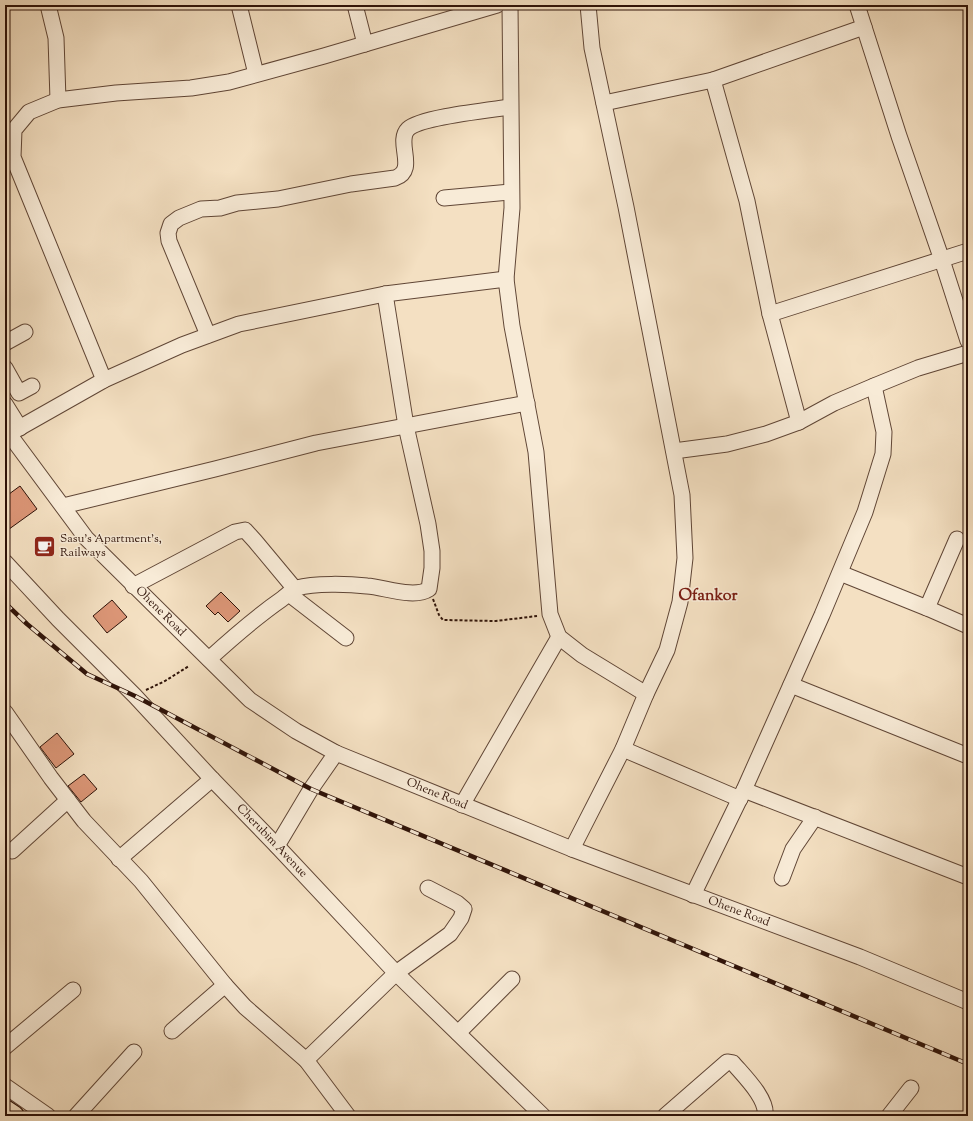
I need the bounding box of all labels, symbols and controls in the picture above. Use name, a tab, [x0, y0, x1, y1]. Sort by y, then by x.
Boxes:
place label: Sasu's Apartment's, Railways	[60, 530, 162, 562]
cafe icon: Sasu's Apartment's, Railways	[31, 533, 57, 559]
street label: Ohene Road	[131, 582, 190, 641]
district label: Ofankor	[678, 585, 739, 608]
street label: Ohene Road	[403, 773, 471, 815]
street label: Cherubim Avenue	[232, 800, 312, 882]
street label: Ohene Road	[705, 892, 773, 931]

